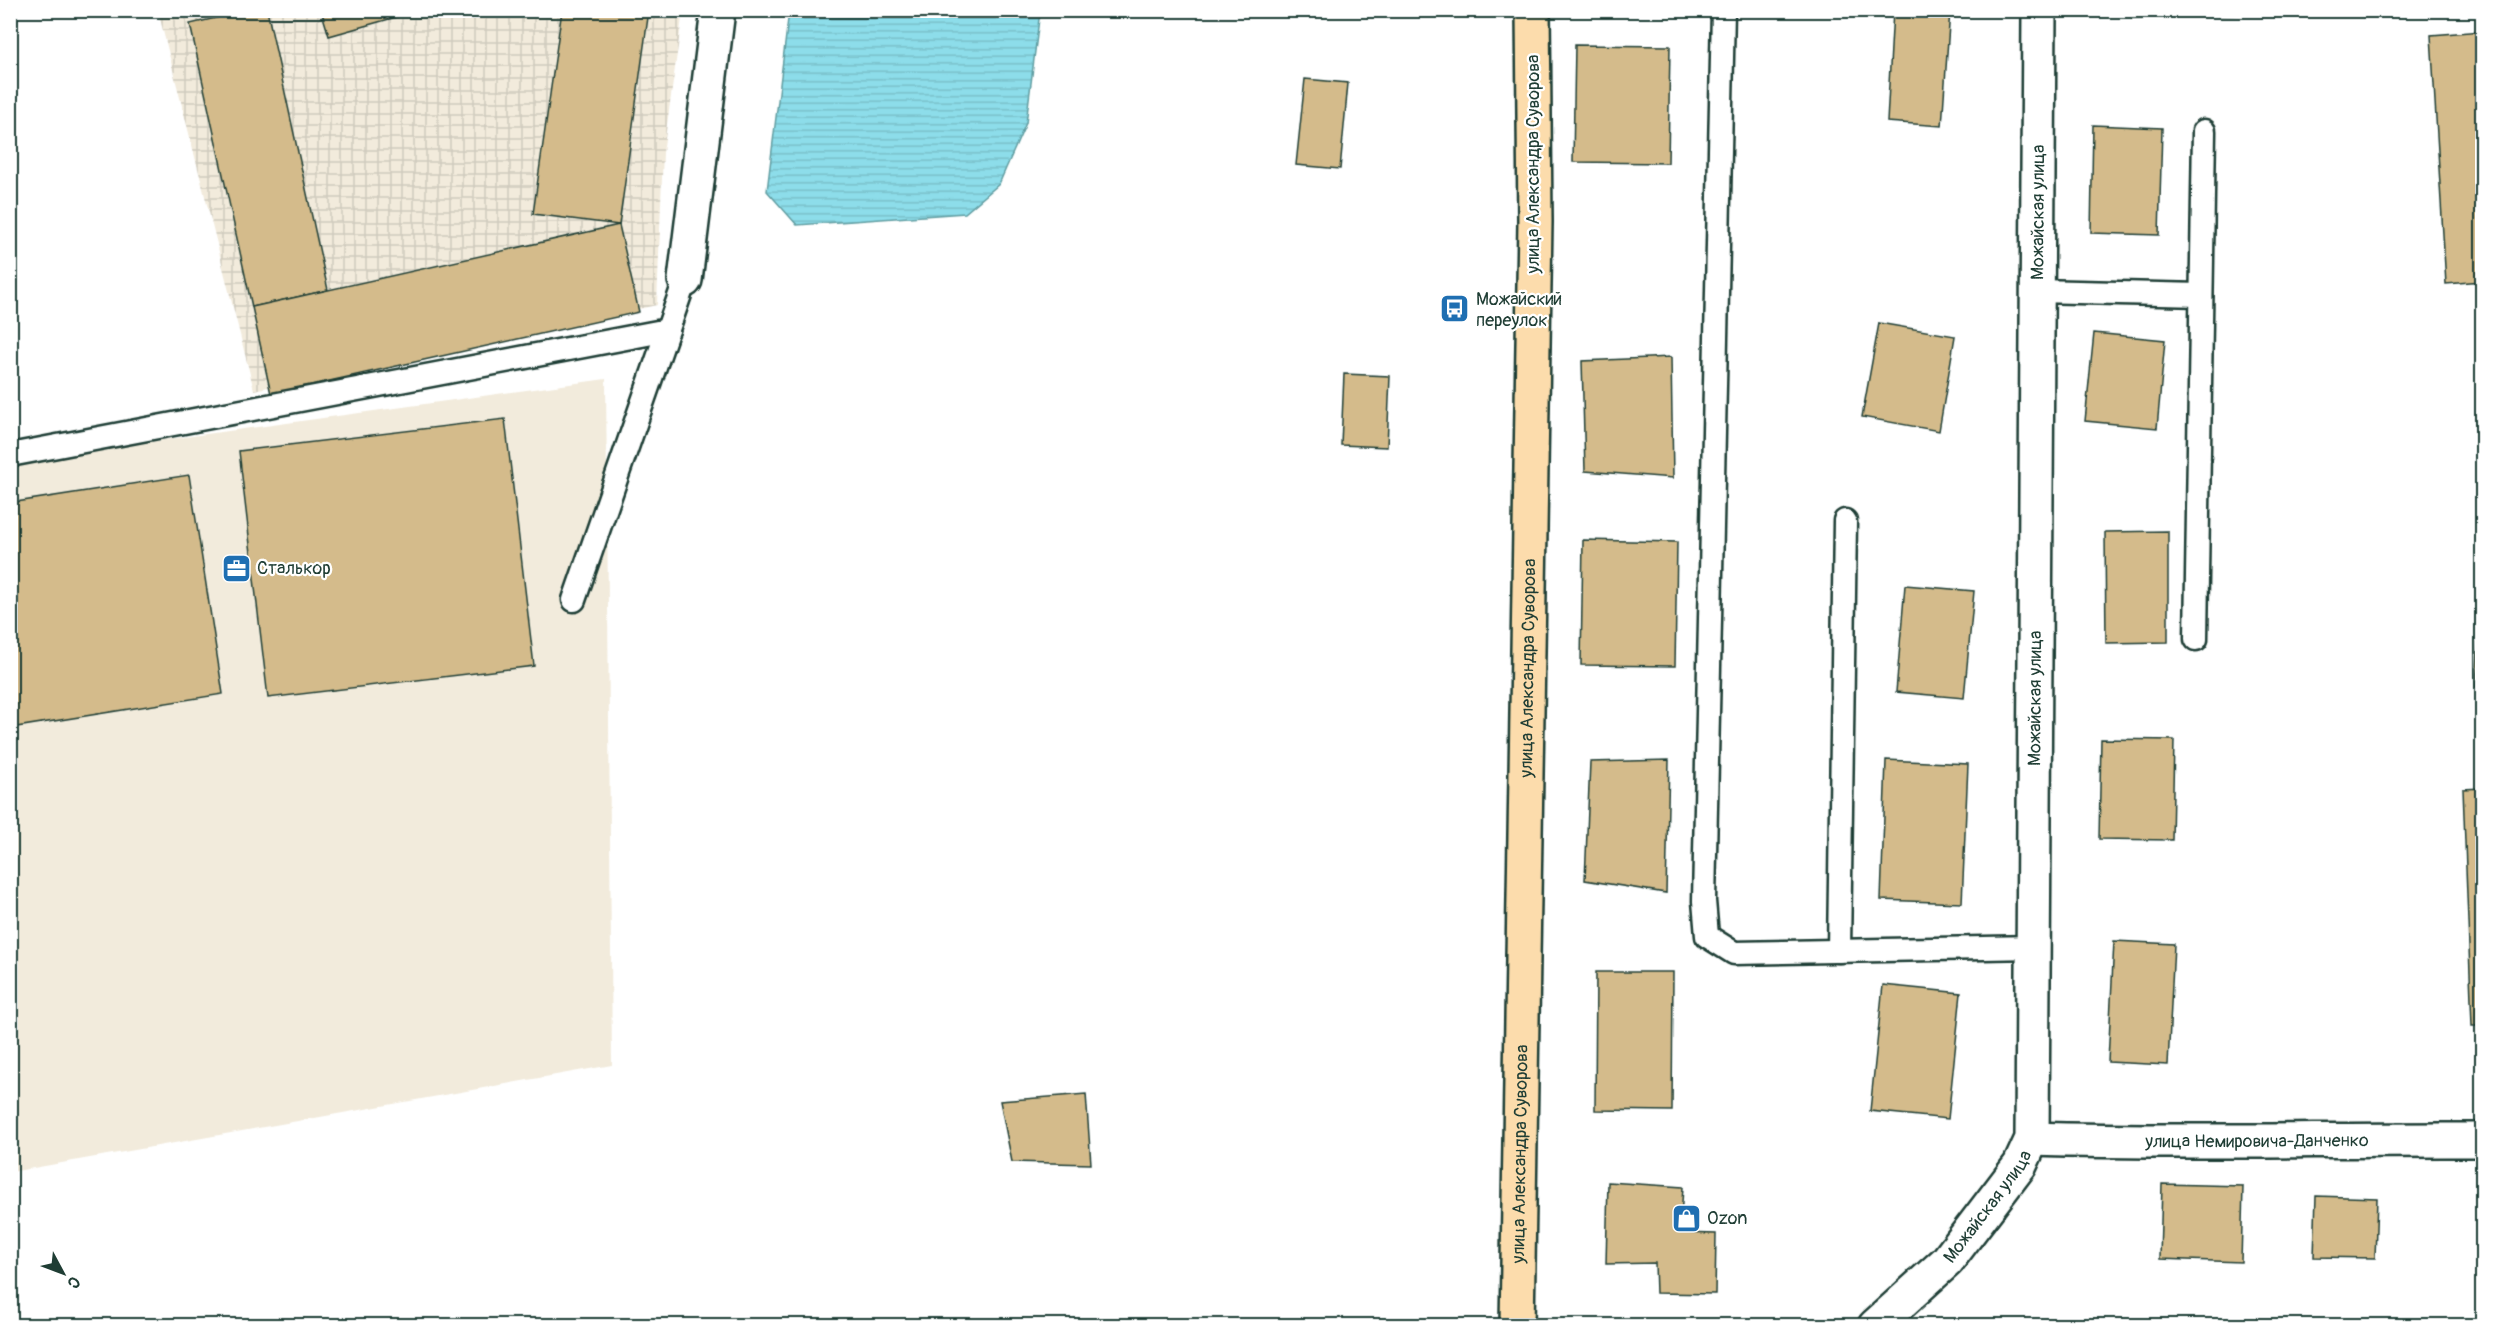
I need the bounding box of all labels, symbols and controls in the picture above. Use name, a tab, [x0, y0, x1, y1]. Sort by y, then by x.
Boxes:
street label: улица Александра Суворова	[1522, 55, 1545, 274]
street label: Можайская улица	[2026, 145, 2050, 280]
place label: Можайский переулок	[1476, 288, 1562, 332]
bus stop icon: Можайский переулок	[1439, 293, 1471, 325]
office icon: Сталькор	[220, 552, 252, 584]
place label: Сталькор	[257, 557, 331, 580]
street label: улица Александра Суворова	[1514, 558, 1541, 779]
street label: Можайская улица	[2023, 631, 2047, 766]
street label: улица Александра Суворова	[1507, 1044, 1533, 1265]
street label: улица Немировича-Данченко	[2144, 1129, 2369, 1153]
street label: Можайская улица	[1938, 1147, 2037, 1268]
shop icon: Ozon	[1670, 1202, 1702, 1234]
place label: Ozon	[1707, 1207, 1747, 1230]
north arrow	[33, 1243, 93, 1303]
text: С	[63, 1272, 84, 1293]

